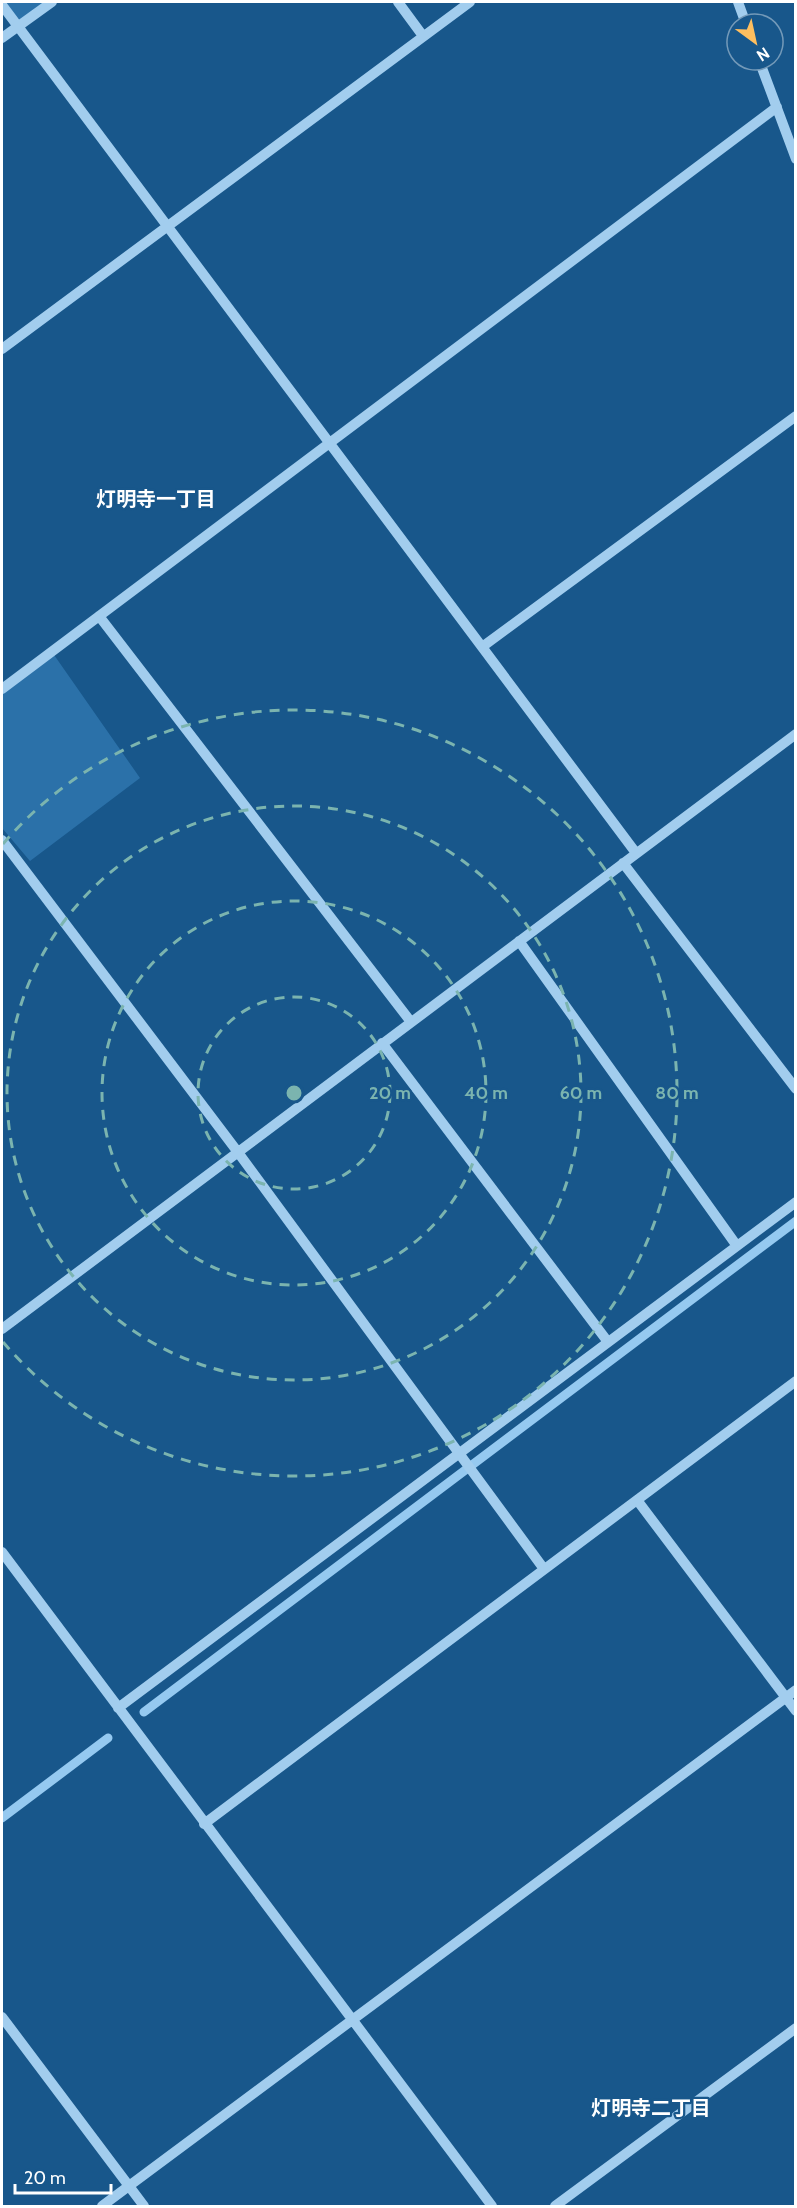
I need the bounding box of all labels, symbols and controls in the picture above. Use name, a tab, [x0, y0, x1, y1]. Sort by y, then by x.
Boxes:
north arrow	[725, 12, 785, 72]
text: N	[753, 43, 773, 65]
district label: 灯明寺一丁目	[96, 487, 216, 511]
text: 20 m	[369, 1082, 411, 1104]
text: 40 m	[464, 1082, 508, 1104]
text: 60 m	[560, 1082, 602, 1104]
text: 80 m	[655, 1082, 699, 1104]
centre of rings	[284, 1083, 304, 1103]
district label: 灯明寺二丁目	[591, 2096, 711, 2120]
scale bar	[15, 2157, 111, 2195]
text: 20 m	[24, 2167, 66, 2189]

